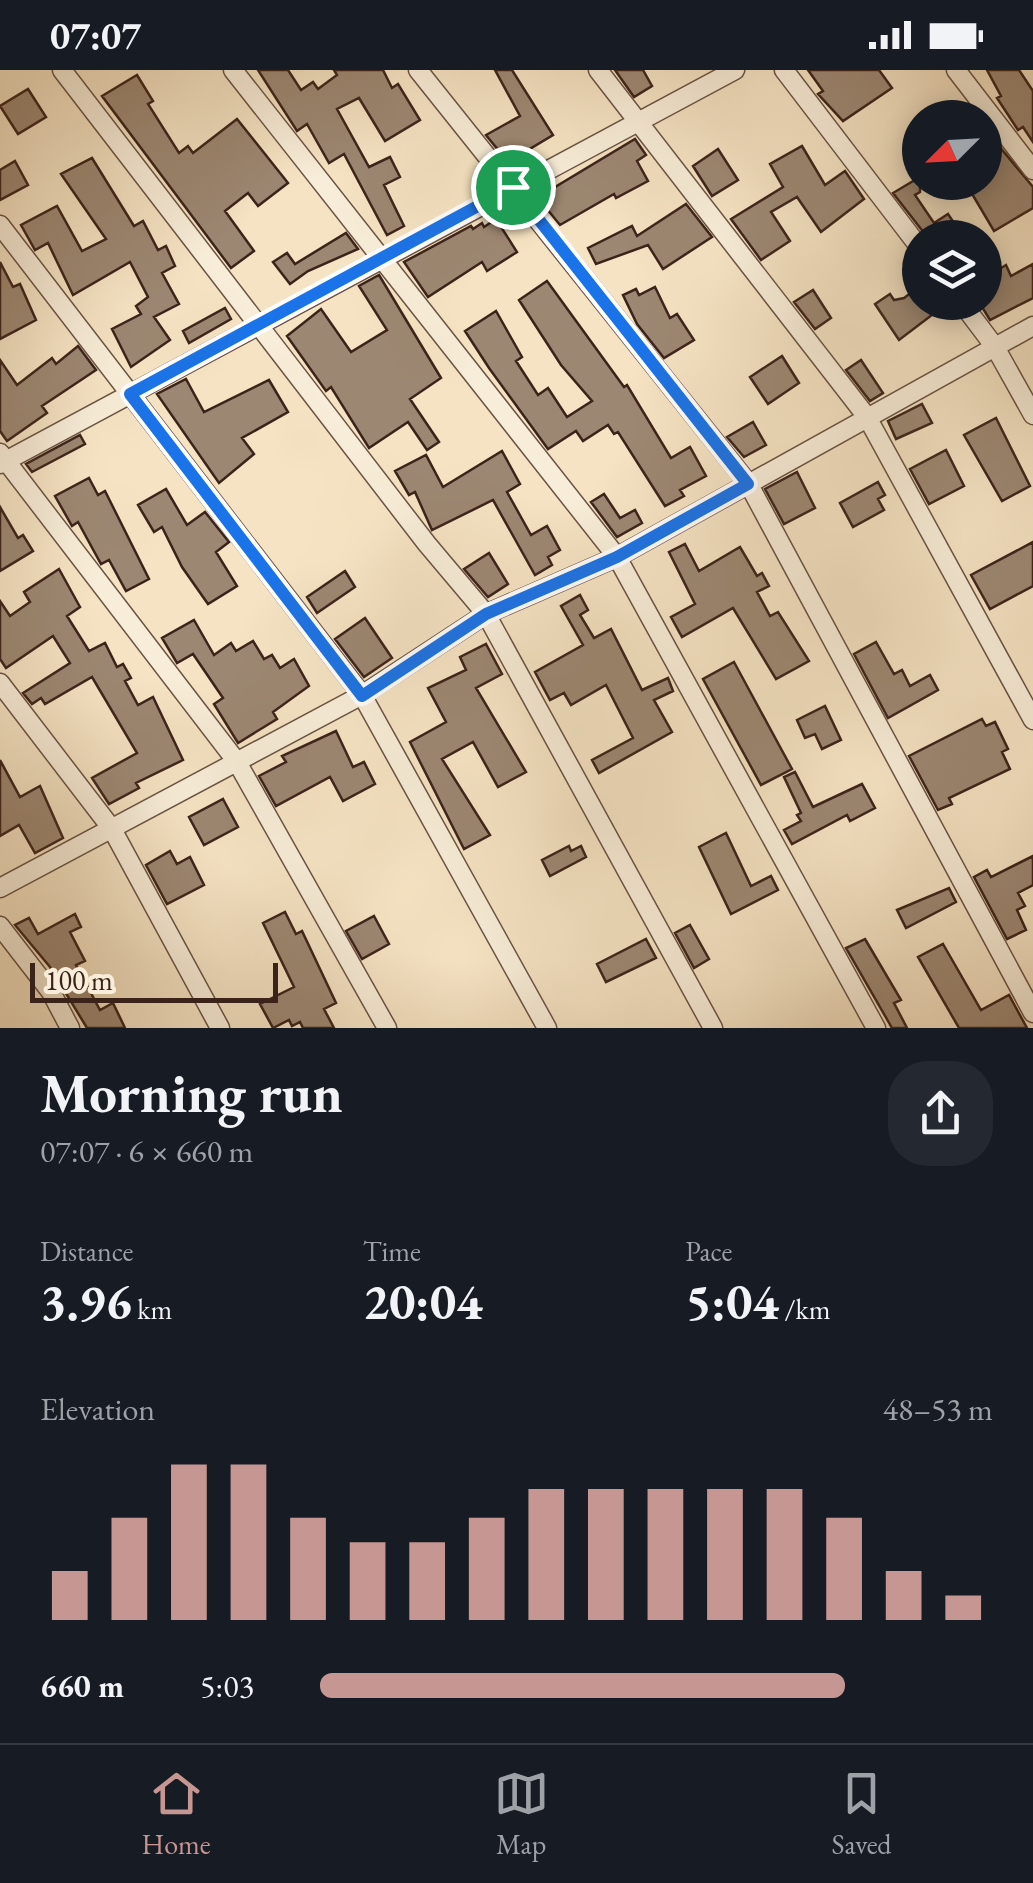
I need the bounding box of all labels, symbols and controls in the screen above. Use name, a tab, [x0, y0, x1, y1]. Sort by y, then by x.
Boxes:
text: 07:07	[50, 11, 141, 60]
north arrow	[902, 100, 1002, 200]
map controls	[902, 100, 1002, 320]
pin	[471, 145, 556, 230]
icon: arrive	[486, 160, 541, 215]
button: layers	[902, 220, 1002, 320]
scale bar	[30, 958, 278, 1003]
text: 100 m	[45, 962, 113, 998]
text: Morning run	[40, 1057, 343, 1128]
button: share	[888, 1061, 993, 1166]
text: 07:07 · 6 × 660 m	[40, 1130, 253, 1172]
text: Distance	[40, 1233, 134, 1269]
text: Time	[363, 1233, 421, 1269]
text: Pace	[685, 1233, 732, 1269]
text: 3.96	[40, 1269, 132, 1334]
text: 20:04	[363, 1269, 483, 1334]
text: 5:04	[685, 1269, 779, 1334]
text: km	[132, 1291, 172, 1327]
text: /km	[779, 1291, 830, 1327]
text: Elevation	[40, 1388, 155, 1430]
text: 48–53 m	[883, 1388, 993, 1430]
text: 660 m	[40, 1665, 124, 1707]
text: 5:03	[200, 1665, 254, 1707]
tab: Home	[141, 1766, 211, 1862]
tab: Map	[494, 1766, 549, 1862]
tab: Saved	[832, 1766, 892, 1862]

